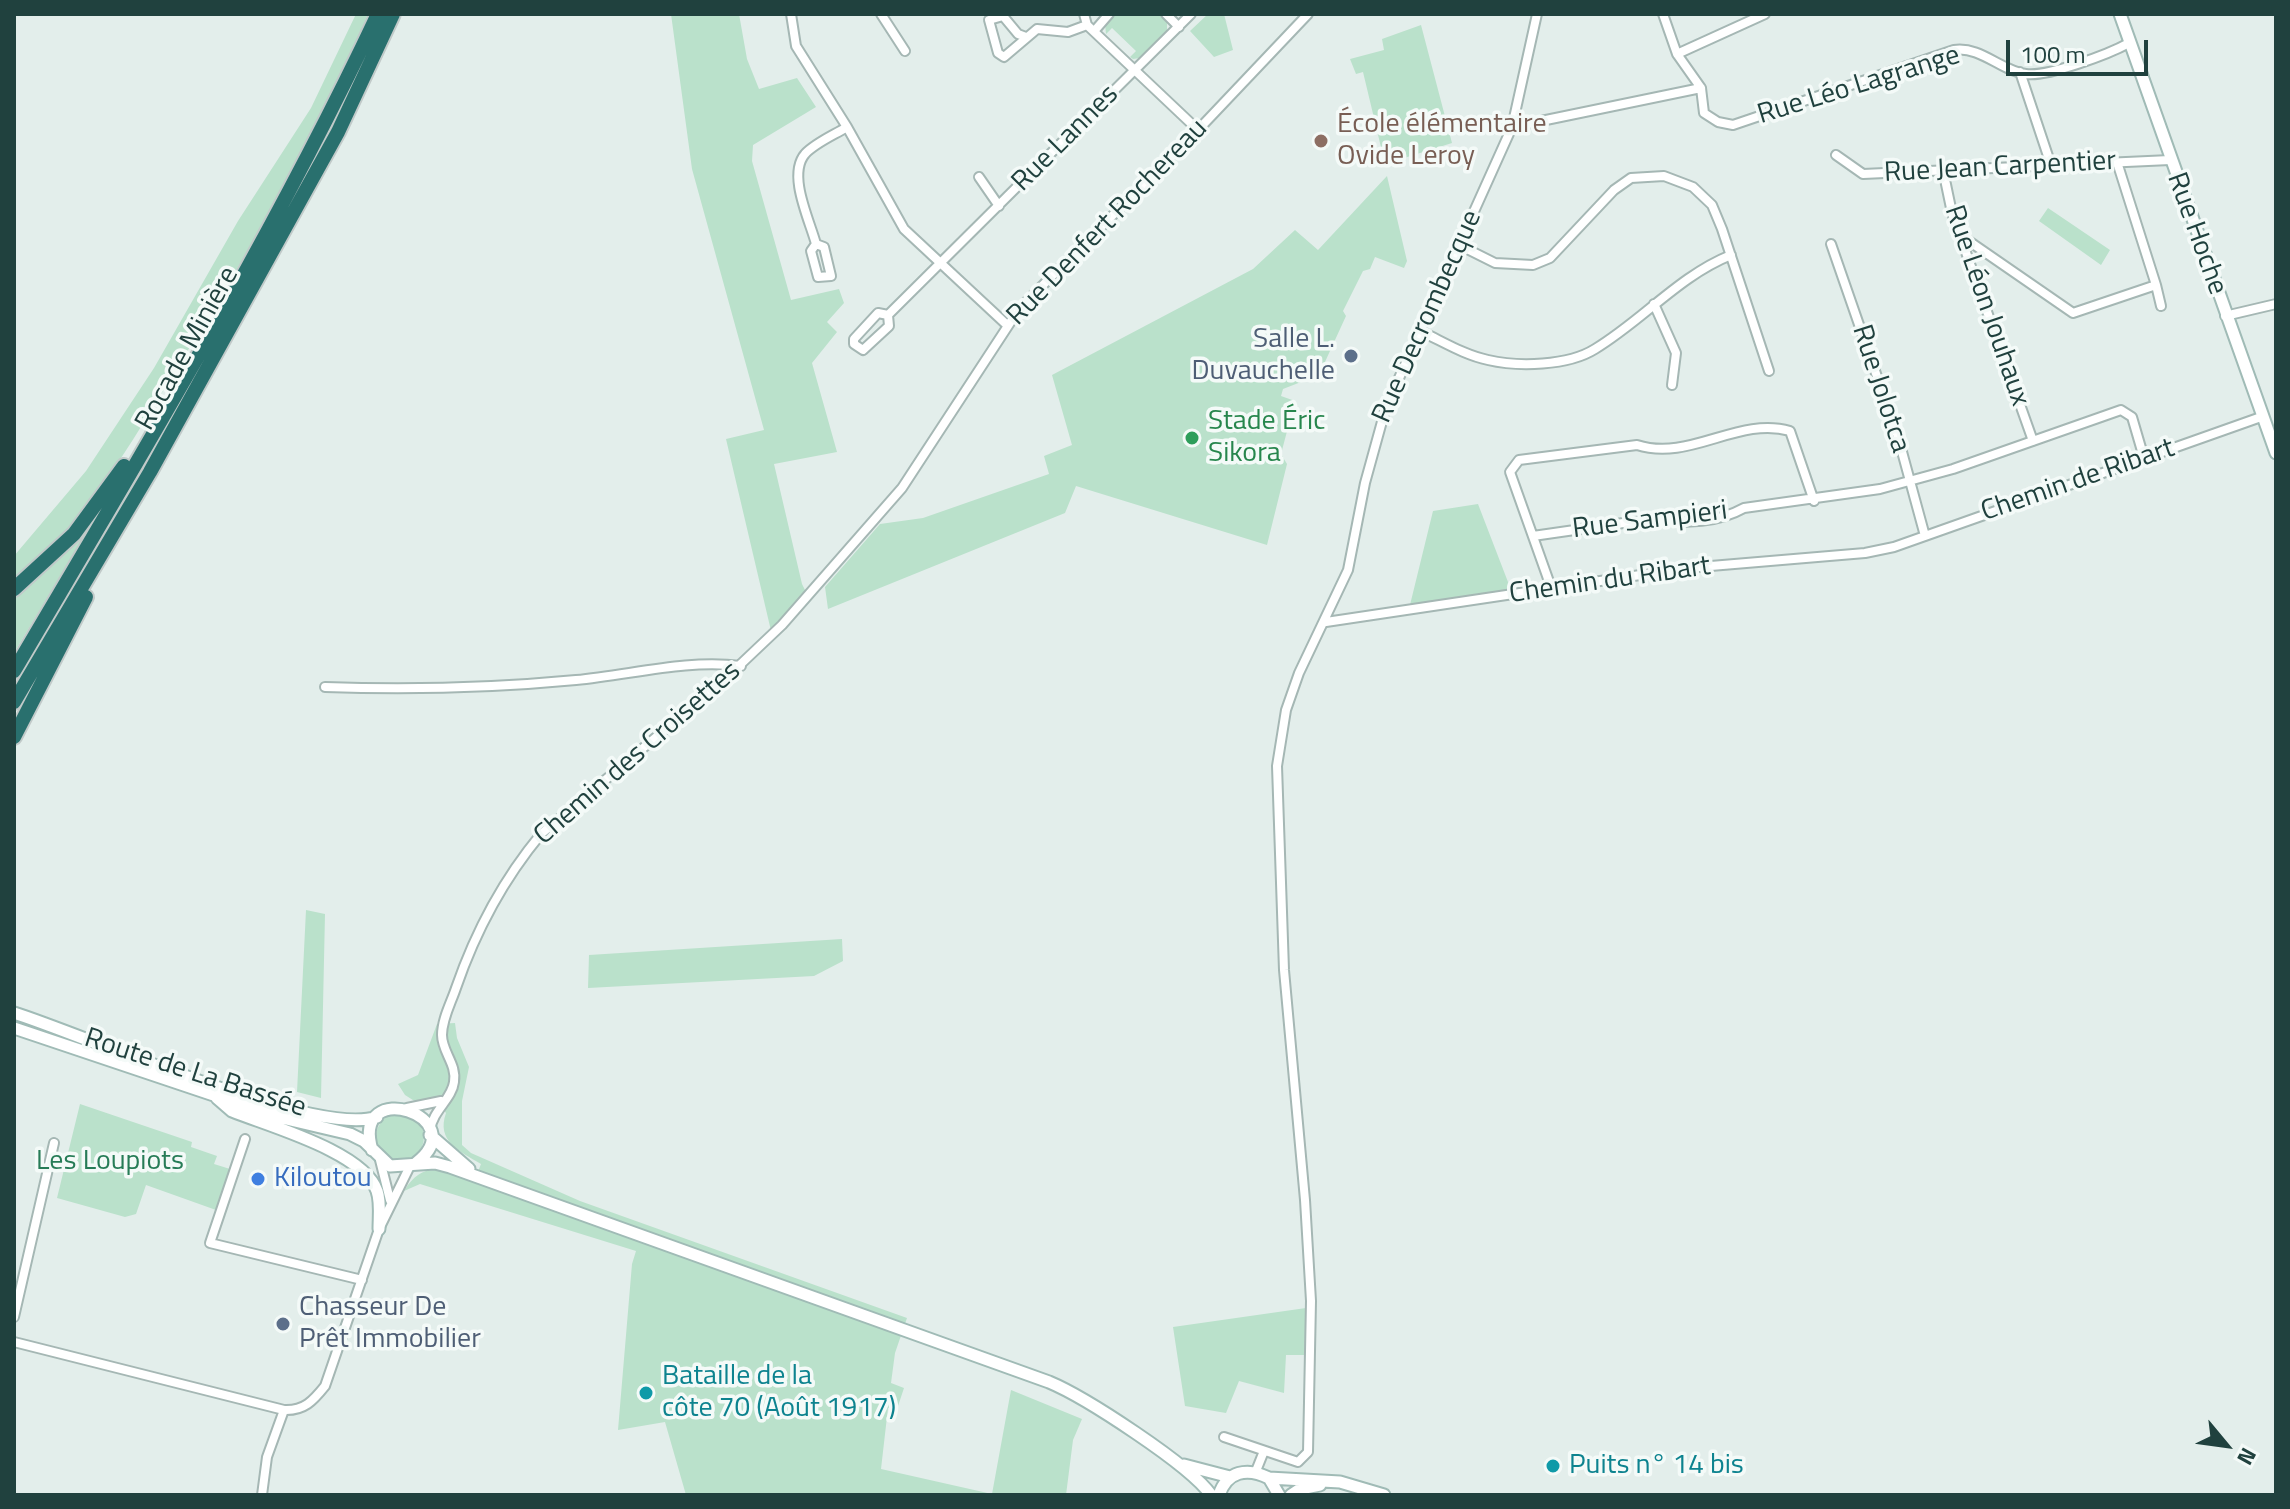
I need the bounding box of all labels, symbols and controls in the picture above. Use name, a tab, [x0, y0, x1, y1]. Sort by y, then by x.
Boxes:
scale bar	[2010, 24, 2152, 74]
text: 100 m	[2020, 36, 2086, 72]
street label: Rue Léo Lagrange	[1754, 39, 1964, 133]
street label: Rue Lannes	[1006, 79, 1126, 199]
place label: École élémentaire Ovide Leroy	[1337, 108, 1547, 174]
street label: Rue Denfert Rochereau	[1001, 113, 1215, 333]
marker: École élémentaire Ovide Leroy	[1312, 132, 1330, 150]
street label: Rue Jean Carpentier	[1883, 145, 2117, 191]
street label: Rue Hoche	[2158, 168, 2234, 300]
street label: Rue Léon Jouhaux	[1936, 201, 2036, 411]
street label: Rue Decrombecque	[1366, 206, 1490, 428]
street label: Rocade Minière	[129, 261, 247, 437]
street label: Rue Jolotca	[1844, 321, 1916, 457]
place label: Salle L. Duvauchelle	[1191, 323, 1335, 389]
marker: Salle L. Duvauchelle	[1342, 347, 1360, 365]
place label: Stade Éric Sikora	[1208, 405, 1325, 471]
marker: Stade Éric Sikora	[1183, 429, 1201, 447]
street label: Chemin de Ribart	[1977, 432, 2179, 530]
street label: Rue Sampieri	[1571, 495, 1729, 547]
street label: Chemin du Ribart	[1507, 550, 1713, 612]
street label: Chemin des Croisettes	[528, 655, 748, 853]
street label: Route de La Bassée	[80, 1022, 310, 1126]
park label: Les Loupiots	[36, 1145, 184, 1179]
place label: Kiloutou	[274, 1162, 372, 1196]
marker: Kiloutou	[249, 1170, 267, 1188]
place label: Chasseur De Prêt Immobilier	[299, 1291, 481, 1357]
marker: Chasseur De Prêt Immobilier	[274, 1315, 292, 1333]
place label: Bataille de la côte 70 (Août 1917)	[662, 1360, 896, 1426]
marker: Bataille de la côte 70 (Août 1917)	[637, 1384, 655, 1402]
north arrow	[2186, 1405, 2266, 1485]
text: N	[2228, 1442, 2266, 1472]
place label: Puits n° 14 bis	[1569, 1449, 1744, 1483]
marker: Puits n° 14 bis	[1544, 1457, 1562, 1475]

